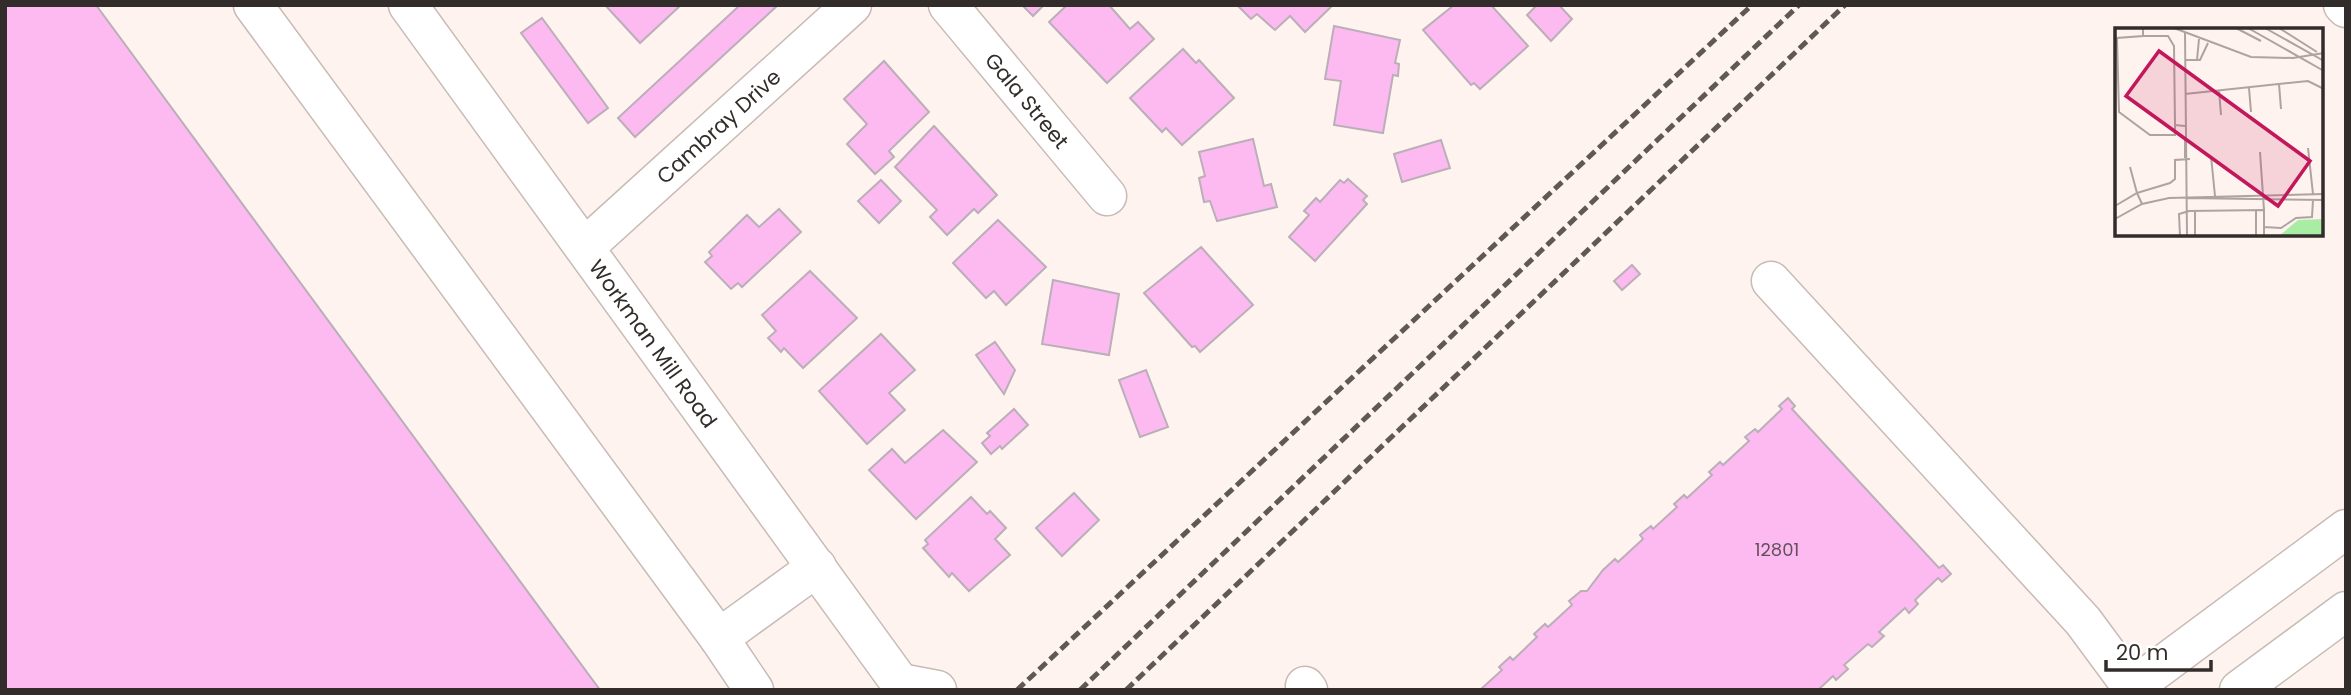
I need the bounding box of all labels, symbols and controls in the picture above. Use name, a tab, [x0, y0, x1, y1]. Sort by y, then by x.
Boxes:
inset map	[2115, 28, 2323, 236]
street label: Gala Street	[979, 46, 1076, 155]
street label: Cambray Drive	[650, 62, 787, 190]
street label: Workman Mill Road	[583, 253, 724, 433]
house number: 12801	[1755, 537, 1799, 562]
scale bar	[2106, 628, 2211, 672]
text: 20 m	[2116, 638, 2169, 667]

